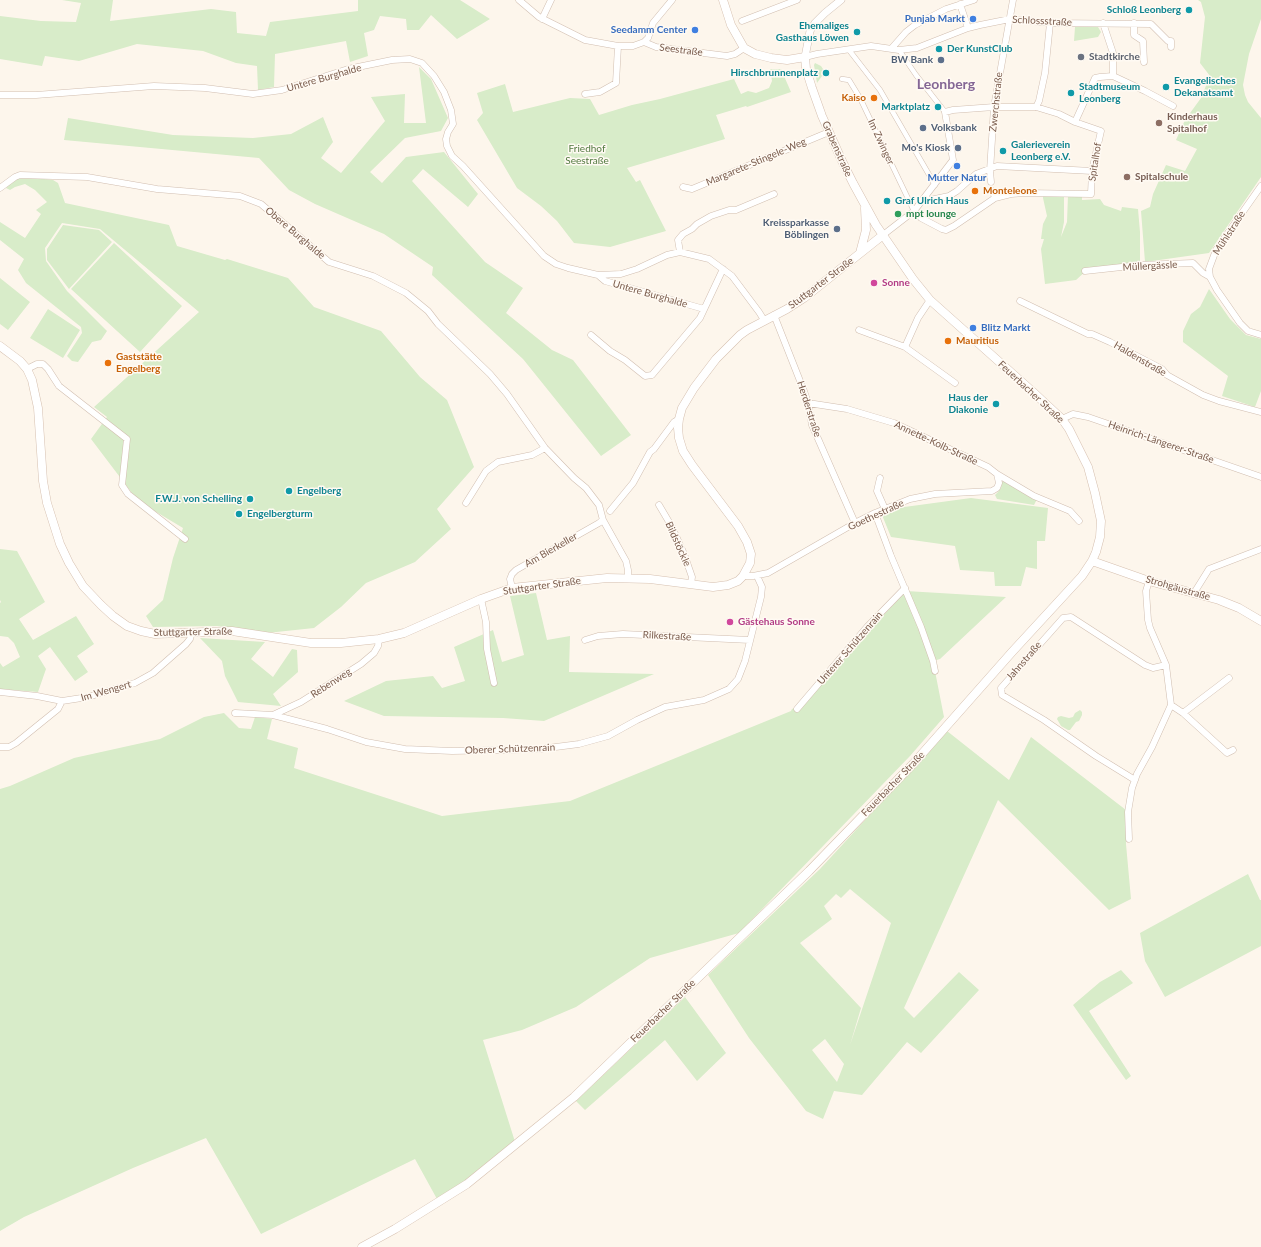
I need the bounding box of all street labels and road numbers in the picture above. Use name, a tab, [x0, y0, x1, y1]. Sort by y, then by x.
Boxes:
street label: Schlossstraße	[1012, 13, 1072, 29]
street label: Seestraße	[659, 41, 703, 59]
street label: Untere Burghalde	[285, 62, 363, 94]
street label: Zwerchstraße	[987, 71, 1005, 133]
street label: Im Zwinger	[865, 117, 897, 167]
street label: Grabenstraße	[819, 119, 855, 179]
street label: Margarete-Stingele-Weg	[704, 135, 808, 189]
street label: Spitalhof	[1086, 142, 1104, 182]
street label: Obere Burghalde	[263, 204, 327, 262]
street label: Mühlstraße	[1210, 209, 1248, 257]
street label: Stuttgarter Straße	[786, 255, 856, 311]
street label: Müllergässle	[1122, 259, 1178, 273]
street label: Untere Burghalde	[611, 278, 689, 310]
street label: Haldenstraße	[1112, 339, 1168, 379]
street label: Feuerbacher Straße	[996, 358, 1066, 426]
street label: Herderstraße	[794, 379, 824, 439]
street label: Annette-Kolb-Straße	[892, 418, 980, 468]
street label: Heinrich-Längerer-Straße	[1106, 418, 1216, 466]
street label: Goethestraße	[846, 497, 906, 533]
street label: Bildstöckle	[663, 520, 693, 568]
street label: Am Bierkeller	[522, 530, 580, 570]
street label: Strohgäustraße	[1144, 573, 1212, 603]
street label: Stuttgarter Straße	[502, 575, 582, 597]
street label: Unterer Schützenrain	[815, 609, 885, 687]
street label: Stuttgarter Straße	[154, 625, 232, 639]
street label: Rilkestraße	[642, 629, 692, 643]
street label: Jahnstraße	[1004, 639, 1044, 683]
street label: Rebenweg	[308, 665, 354, 701]
street label: Im Wengert	[79, 678, 133, 704]
street label: Oberer Schützenrain	[465, 741, 555, 757]
street label: Feuerbacher Straße	[859, 749, 927, 819]
street label: Feuerbacher Straße	[628, 977, 698, 1045]

